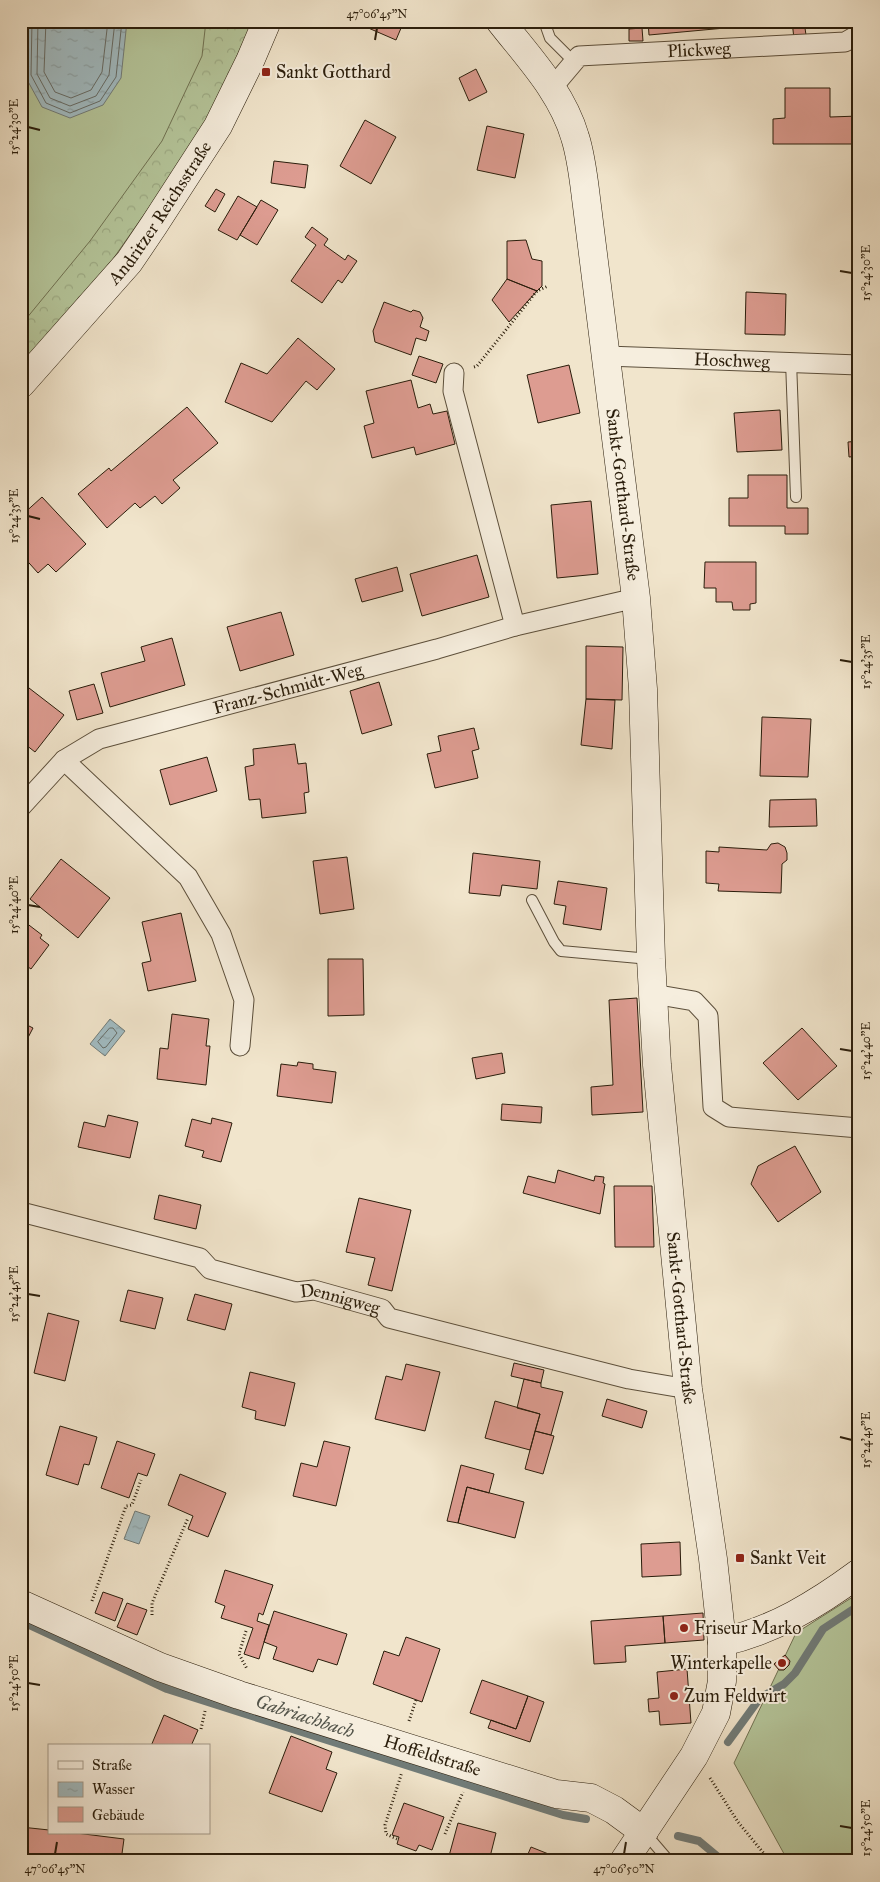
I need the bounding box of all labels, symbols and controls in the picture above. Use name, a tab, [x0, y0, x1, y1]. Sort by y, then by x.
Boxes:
text: 47°06'45"N	[346, 7, 408, 21]
street label: Plickweg	[667, 37, 732, 62]
place label: Sankt Gotthard	[276, 61, 391, 83]
marker: Sankt Gotthard	[260, 66, 272, 78]
text: 15°24'30"E	[7, 99, 21, 155]
street label: Andritzer Reichsstraße	[103, 137, 216, 290]
text: 15°24'30"E	[859, 245, 873, 301]
street label: Hoschweg	[693, 348, 771, 374]
street label: Sankt-Gotthard-Straße	[601, 407, 645, 582]
text: 15°24'35"E	[7, 488, 21, 543]
text: 15°24'35"E	[859, 634, 873, 689]
street label: Franz-Schmidt-Weg	[211, 658, 366, 719]
text: 15°24'40"E	[7, 876, 21, 934]
text: 15°24'40"E	[859, 1022, 873, 1080]
street label: Sankt-Gotthard-Straße	[662, 1231, 701, 1406]
text: 15°24'45"E	[7, 1265, 21, 1322]
street label: Dennigweg	[299, 1279, 383, 1320]
text: 15°24'45"E	[859, 1411, 873, 1468]
place label: Sankt Veit	[750, 1547, 827, 1569]
marker: Sankt Veit	[734, 1552, 746, 1564]
place label: Friseur Marko	[694, 1617, 801, 1639]
marker: Friseur Marko	[678, 1622, 690, 1634]
place label: Winterkapelle	[670, 1652, 772, 1674]
text: 15°24'50"E	[7, 1654, 21, 1711]
marker: Winterkapelle	[776, 1657, 788, 1669]
place label: Zum Feldwirt	[684, 1685, 787, 1707]
water label: Gabriachbach	[253, 1689, 357, 1743]
marker: Zum Feldwirt	[668, 1690, 680, 1702]
street label: Hoffeldstraße	[381, 1730, 484, 1781]
legend	[48, 1744, 210, 1834]
text: Straße	[92, 1756, 132, 1774]
text: Wasser	[92, 1780, 135, 1798]
text: 15°24'50"E	[859, 1799, 873, 1856]
text: Gebäude	[92, 1806, 145, 1824]
text: 47°06'45"N	[24, 1862, 86, 1876]
text: 47°06'50"N	[593, 1862, 655, 1876]

